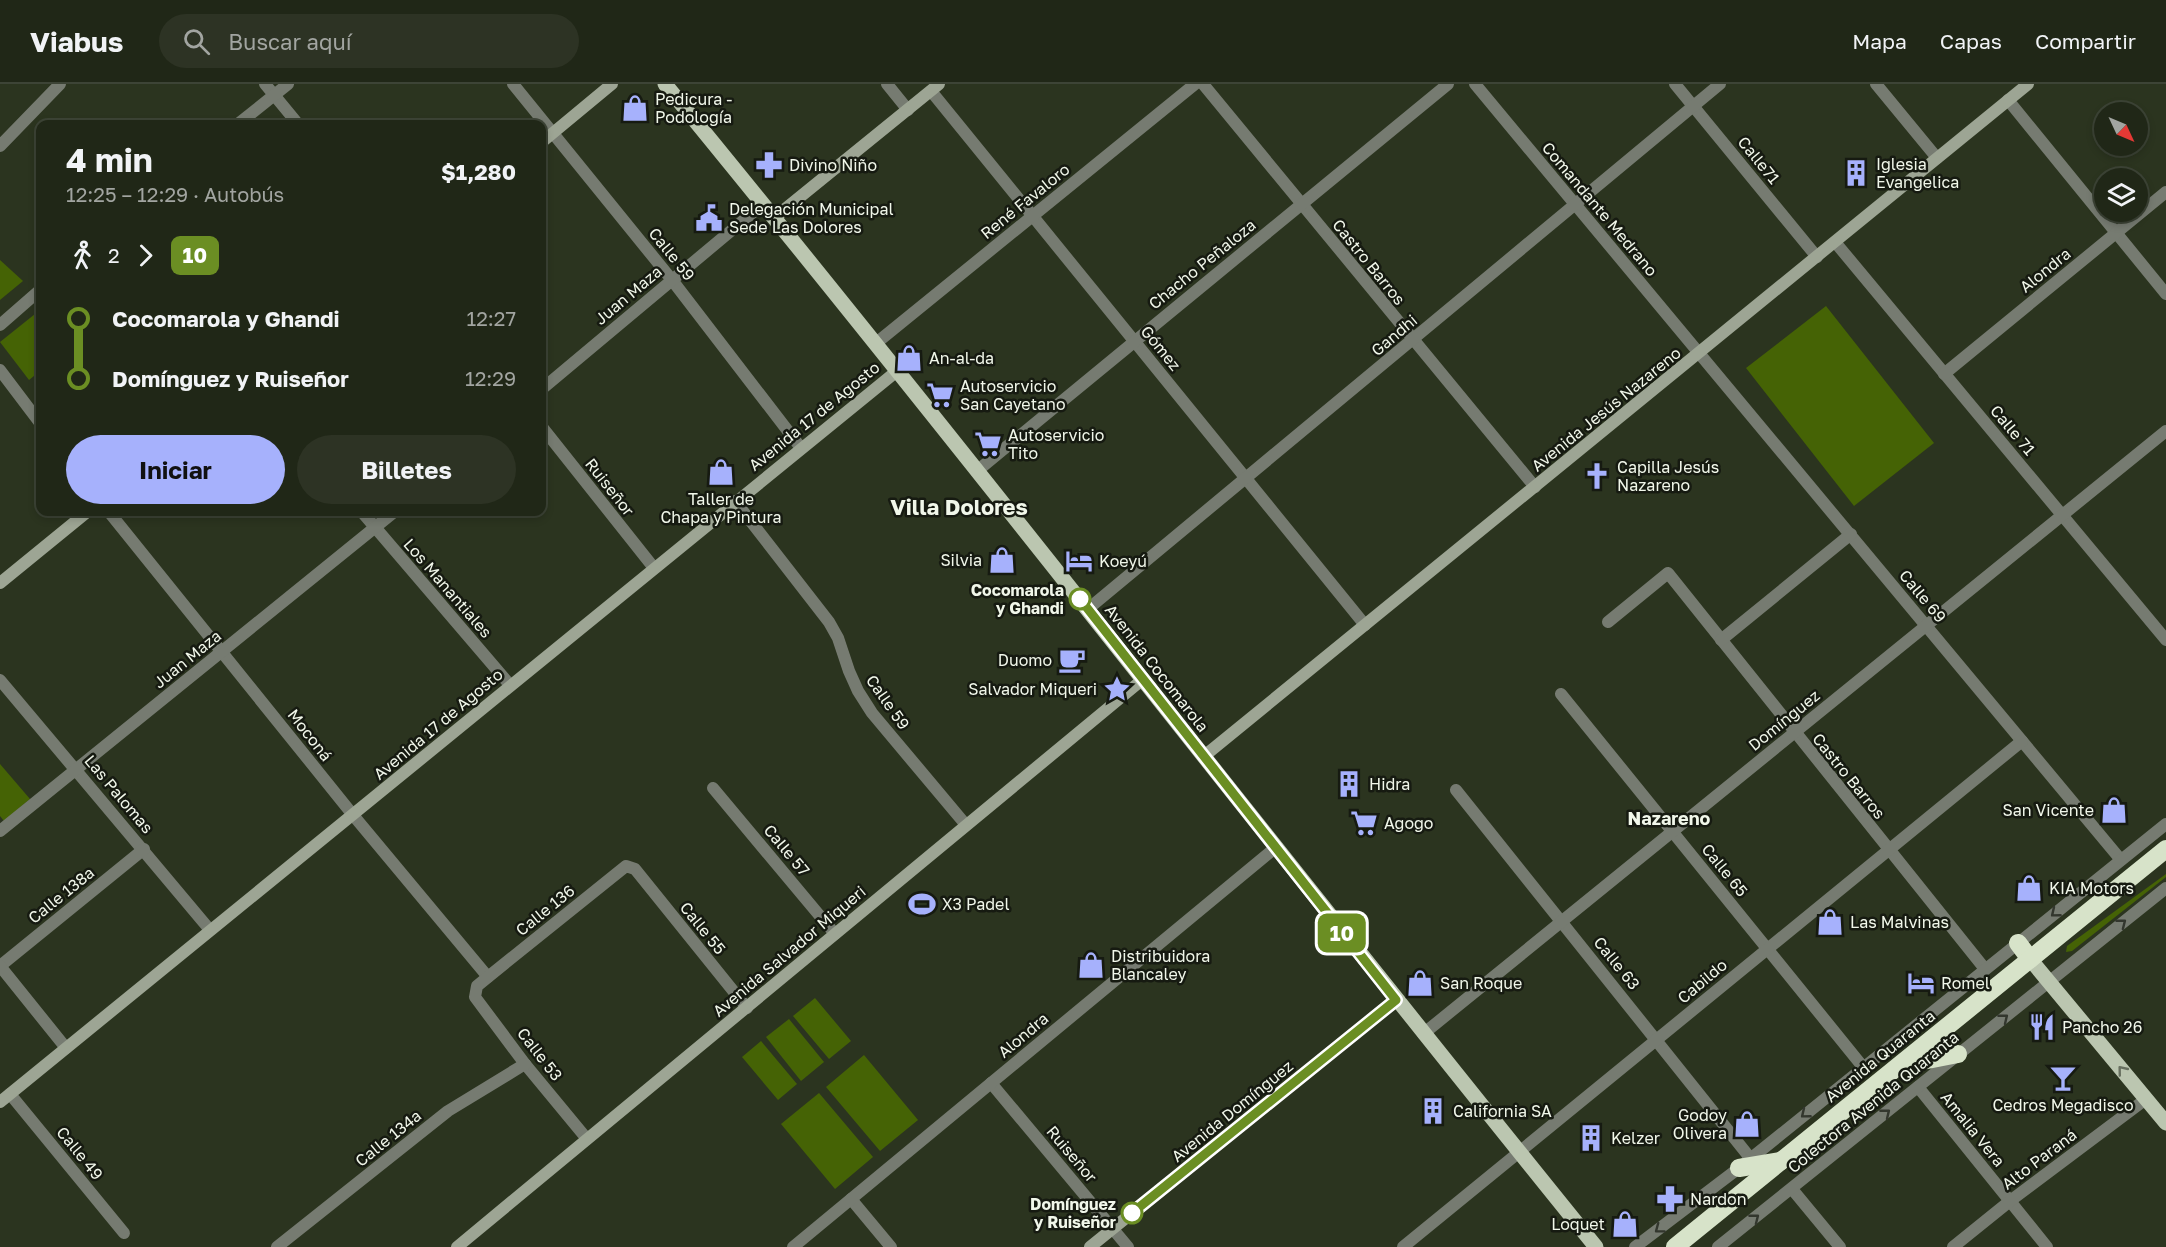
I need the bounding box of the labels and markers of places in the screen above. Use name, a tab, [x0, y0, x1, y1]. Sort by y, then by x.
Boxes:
place label: Pedicura - Podología	[655, 89, 732, 127]
shop icon: Pedicura - Podología	[620, 93, 650, 123]
pharmacy icon: Divino Niño	[754, 150, 784, 180]
place label: Iglesia Evangelica	[1876, 154, 1959, 192]
place label: Divino Niño	[789, 155, 877, 175]
building icon: Iglesia Evangelica	[1841, 158, 1871, 188]
place label: Delegación Municipal Sede Las Dolores	[729, 199, 894, 237]
public building icon: Delegación Municipal Sede Las Dolores	[694, 203, 724, 233]
shop icon: An-al-da	[894, 343, 924, 373]
place label: An-al-da	[929, 348, 994, 368]
place label: Autoservicio San Cayetano	[960, 376, 1066, 414]
supermarket icon: Autoservicio San Cayetano	[925, 380, 955, 410]
place label: Autoservicio Tito	[1008, 425, 1104, 463]
supermarket icon: Autoservicio Tito	[973, 429, 1003, 459]
shop icon: Taller de Chapa y Pintura	[706, 457, 736, 487]
place label: Capilla Jesús Nazareno	[1617, 457, 1719, 495]
church icon: Capilla Jesús Nazareno	[1582, 461, 1612, 491]
place label: Taller de Chapa y Pintura	[660, 489, 782, 527]
shop icon: Silvia	[987, 545, 1017, 575]
hotel icon: Koeyú	[1064, 546, 1094, 576]
place label: Silvia	[940, 550, 982, 570]
place label: Koeyú	[1099, 551, 1147, 571]
place label: Cocomarola y Ghandi	[971, 580, 1064, 618]
marker: Cocomarola y Ghandi	[1069, 588, 1091, 610]
cafe icon: Duomo	[1057, 645, 1087, 675]
place label: Duomo	[998, 650, 1052, 670]
place icon: Salvador Miqueri	[1102, 674, 1132, 704]
place label: Salvador Miqueri	[968, 679, 1097, 699]
building icon: Hidra	[1334, 769, 1364, 799]
place label: Hidra	[1369, 774, 1410, 794]
shop icon: San Vicente	[2099, 795, 2129, 825]
place label: San Vicente	[2003, 800, 2094, 820]
supermarket icon: Agogo	[1349, 808, 1379, 838]
place label: Agogo	[1384, 813, 1433, 833]
shop icon: KIA Motors	[2014, 873, 2044, 903]
place label: KIA Motors	[2049, 878, 2134, 898]
sports icon: X3 Padel	[907, 889, 937, 919]
place label: X3 Padel	[942, 894, 1010, 914]
shop icon: Las Malvinas	[1815, 907, 1845, 937]
place label: Las Malvinas	[1850, 912, 1949, 932]
place label: Distribuidora Blancaley	[1111, 946, 1210, 984]
shop icon: Distribuidora Blancaley	[1076, 950, 1106, 980]
shop icon: San Roque	[1405, 968, 1435, 998]
hotel icon: Romel	[1906, 968, 1936, 998]
place label: San Roque	[1440, 973, 1522, 993]
place label: Romel	[1941, 973, 1990, 993]
restaurant icon: Pancho 26	[2027, 1012, 2057, 1042]
place label: Pancho 26	[2062, 1017, 2142, 1037]
bar icon: Cedros Megadisco	[2048, 1063, 2078, 1093]
place label: Cedros Megadisco	[1992, 1095, 2134, 1115]
building icon: California SA	[1418, 1096, 1448, 1126]
place label: California SA	[1453, 1101, 1552, 1121]
place label: Godoy Olivera	[1673, 1105, 1727, 1143]
shop icon: Godoy Olivera	[1732, 1109, 1762, 1139]
building icon: Kelzer	[1576, 1123, 1606, 1153]
place label: Kelzer	[1611, 1128, 1660, 1148]
pharmacy icon: Nardon	[1655, 1184, 1685, 1214]
place label: Nardon	[1690, 1189, 1747, 1209]
place label: Domínguez y Ruiseñor	[1030, 1194, 1116, 1232]
marker: Domínguez y Ruiseñor	[1121, 1202, 1143, 1224]
shop icon: Loquet	[1610, 1209, 1640, 1239]
place label: Loquet	[1551, 1214, 1605, 1234]

